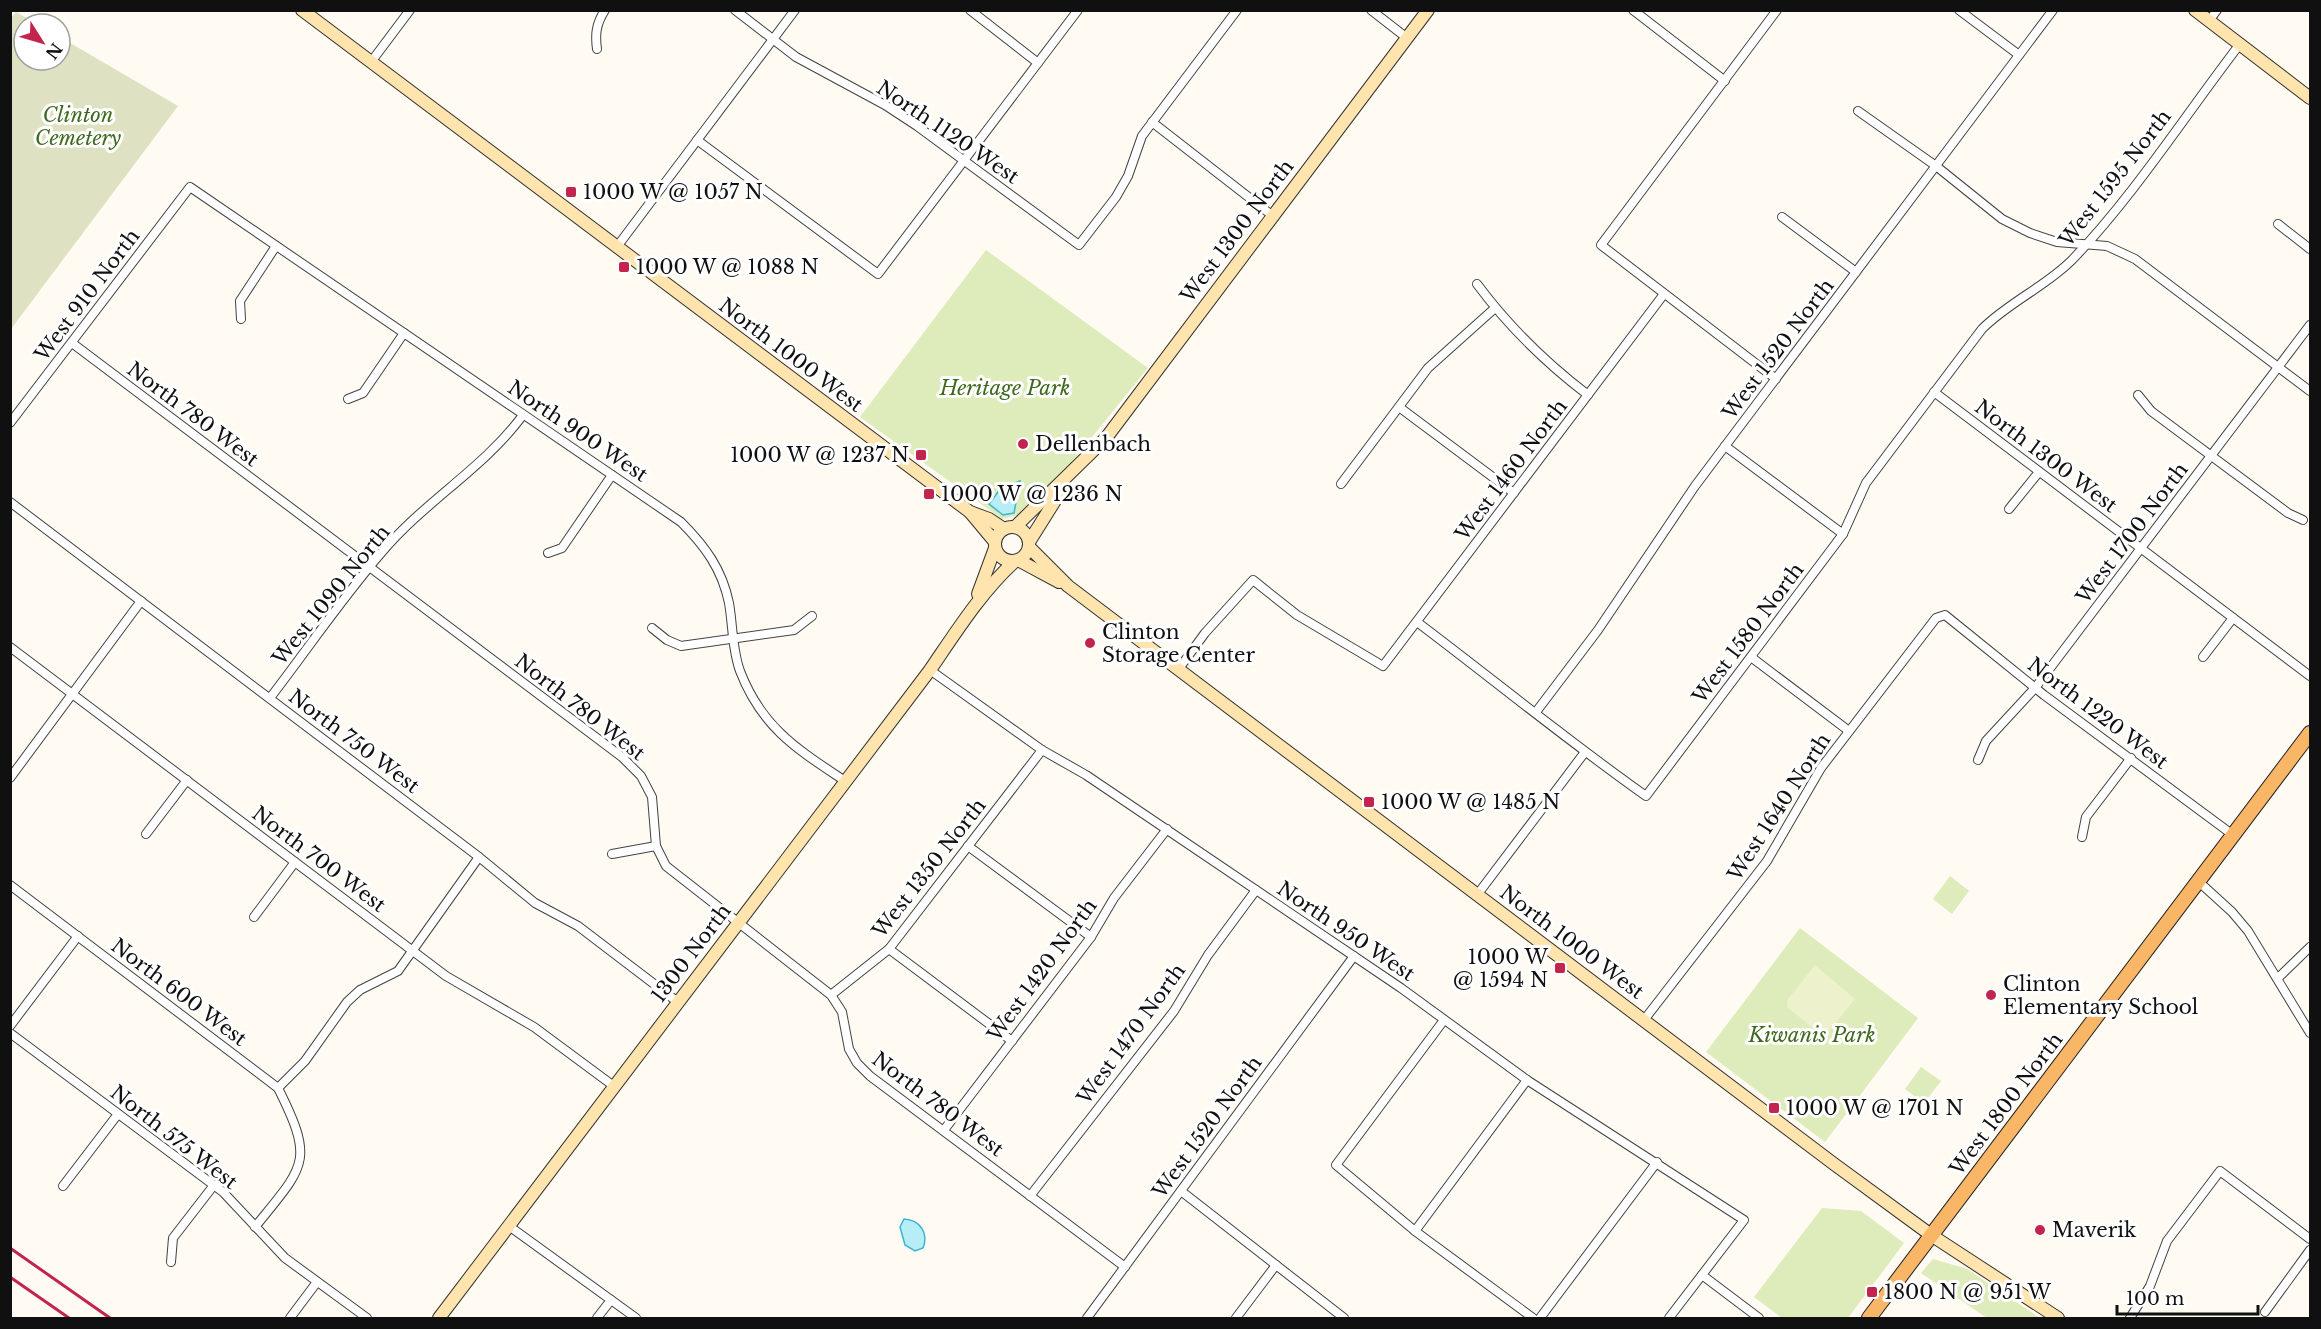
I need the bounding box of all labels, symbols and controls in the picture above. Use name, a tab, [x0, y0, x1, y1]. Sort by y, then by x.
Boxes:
north arrow	[12, 12, 72, 72]
text: N	[41, 39, 66, 63]
street label: North 1120 West	[872, 75, 1024, 189]
park label: Clinton Cemetery	[35, 103, 122, 150]
street label: West 1595 North	[2053, 104, 2176, 252]
street label: West 1300 North	[1175, 155, 1299, 308]
place label: 1000 W @ 1057 N	[583, 180, 763, 204]
marker: 1000 W @ 1057 N	[564, 185, 578, 199]
street label: West 910 North	[29, 224, 145, 367]
place label: 1000 W @ 1088 N	[636, 255, 819, 279]
marker: 1000 W @ 1088 N	[617, 260, 631, 274]
street label: West 1520 North	[1717, 274, 1839, 425]
street label: North 1000 West	[714, 293, 868, 417]
street label: North 780 West	[122, 357, 264, 472]
street label: North 900 West	[503, 375, 653, 487]
park label: Heritage Park	[939, 376, 1070, 400]
street label: West 1460 North	[1449, 394, 1572, 546]
street label: North 1300 West	[1970, 395, 2122, 518]
place label: Dellenbach	[1035, 432, 1151, 456]
marker: Dellenbach	[1016, 437, 1030, 451]
place label: 1000 W @ 1237 N	[730, 443, 909, 467]
marker: 1000 W @ 1237 N	[914, 448, 928, 462]
street label: West 1700 North	[2071, 458, 2193, 609]
place label: 1000 W @ 1236 N	[941, 482, 1123, 506]
marker: 1000 W @ 1236 N	[922, 487, 936, 501]
street label: West 1090 North	[267, 520, 395, 671]
street label: West 1580 North	[1687, 558, 1809, 709]
place label: Clinton Storage Center	[1102, 620, 1255, 667]
marker: Clinton Storage Center	[1083, 636, 1097, 650]
street label: North 780 West	[510, 649, 650, 766]
street label: North 1220 West	[2023, 652, 2173, 774]
street label: North 750 West	[284, 684, 424, 798]
street label: West 1640 North	[1722, 729, 1836, 886]
place label: 1000 W @ 1485 N	[1381, 790, 1560, 814]
street label: West 1350 North	[867, 794, 991, 943]
marker: 1000 W @ 1485 N	[1362, 795, 1376, 809]
street label: North 700 West	[248, 801, 391, 917]
street label: North 950 West	[1273, 876, 1420, 986]
street label: North 1000 West	[1495, 880, 1649, 1004]
street label: West 1420 North	[982, 894, 1102, 1047]
street label: 1300 North	[646, 899, 736, 1007]
street label: North 600 West	[106, 933, 252, 1051]
place label: 1000 W @ 1594 N	[1453, 945, 1548, 992]
street label: West 1470 North	[1071, 959, 1190, 1110]
marker: 1000 W @ 1594 N	[1553, 961, 1567, 975]
place label: Clinton Elementary School	[2003, 972, 2198, 1019]
marker: Clinton Elementary School	[1984, 988, 1998, 1002]
park label: Kiwanis Park	[1747, 1023, 1876, 1047]
street label: West 1800 North	[1944, 1028, 2068, 1181]
street label: North 780 West	[867, 1047, 1009, 1162]
street label: West 1520 North	[1147, 1051, 1267, 1204]
street label: North 575 West	[106, 1080, 243, 1194]
place label: 1000 W @ 1701 N	[1786, 1096, 1963, 1120]
marker: 1000 W @ 1701 N	[1767, 1101, 1781, 1115]
place label: Maverik	[2052, 1218, 2137, 1242]
marker: Maverik	[2033, 1223, 2047, 1237]
scale bar	[2117, 1278, 2258, 1316]
place label: 1800 N @ 951 W	[1884, 1280, 2052, 1304]
marker: 1800 N @ 951 W	[1865, 1285, 1879, 1299]
text: 100 m	[2126, 1288, 2184, 1310]

